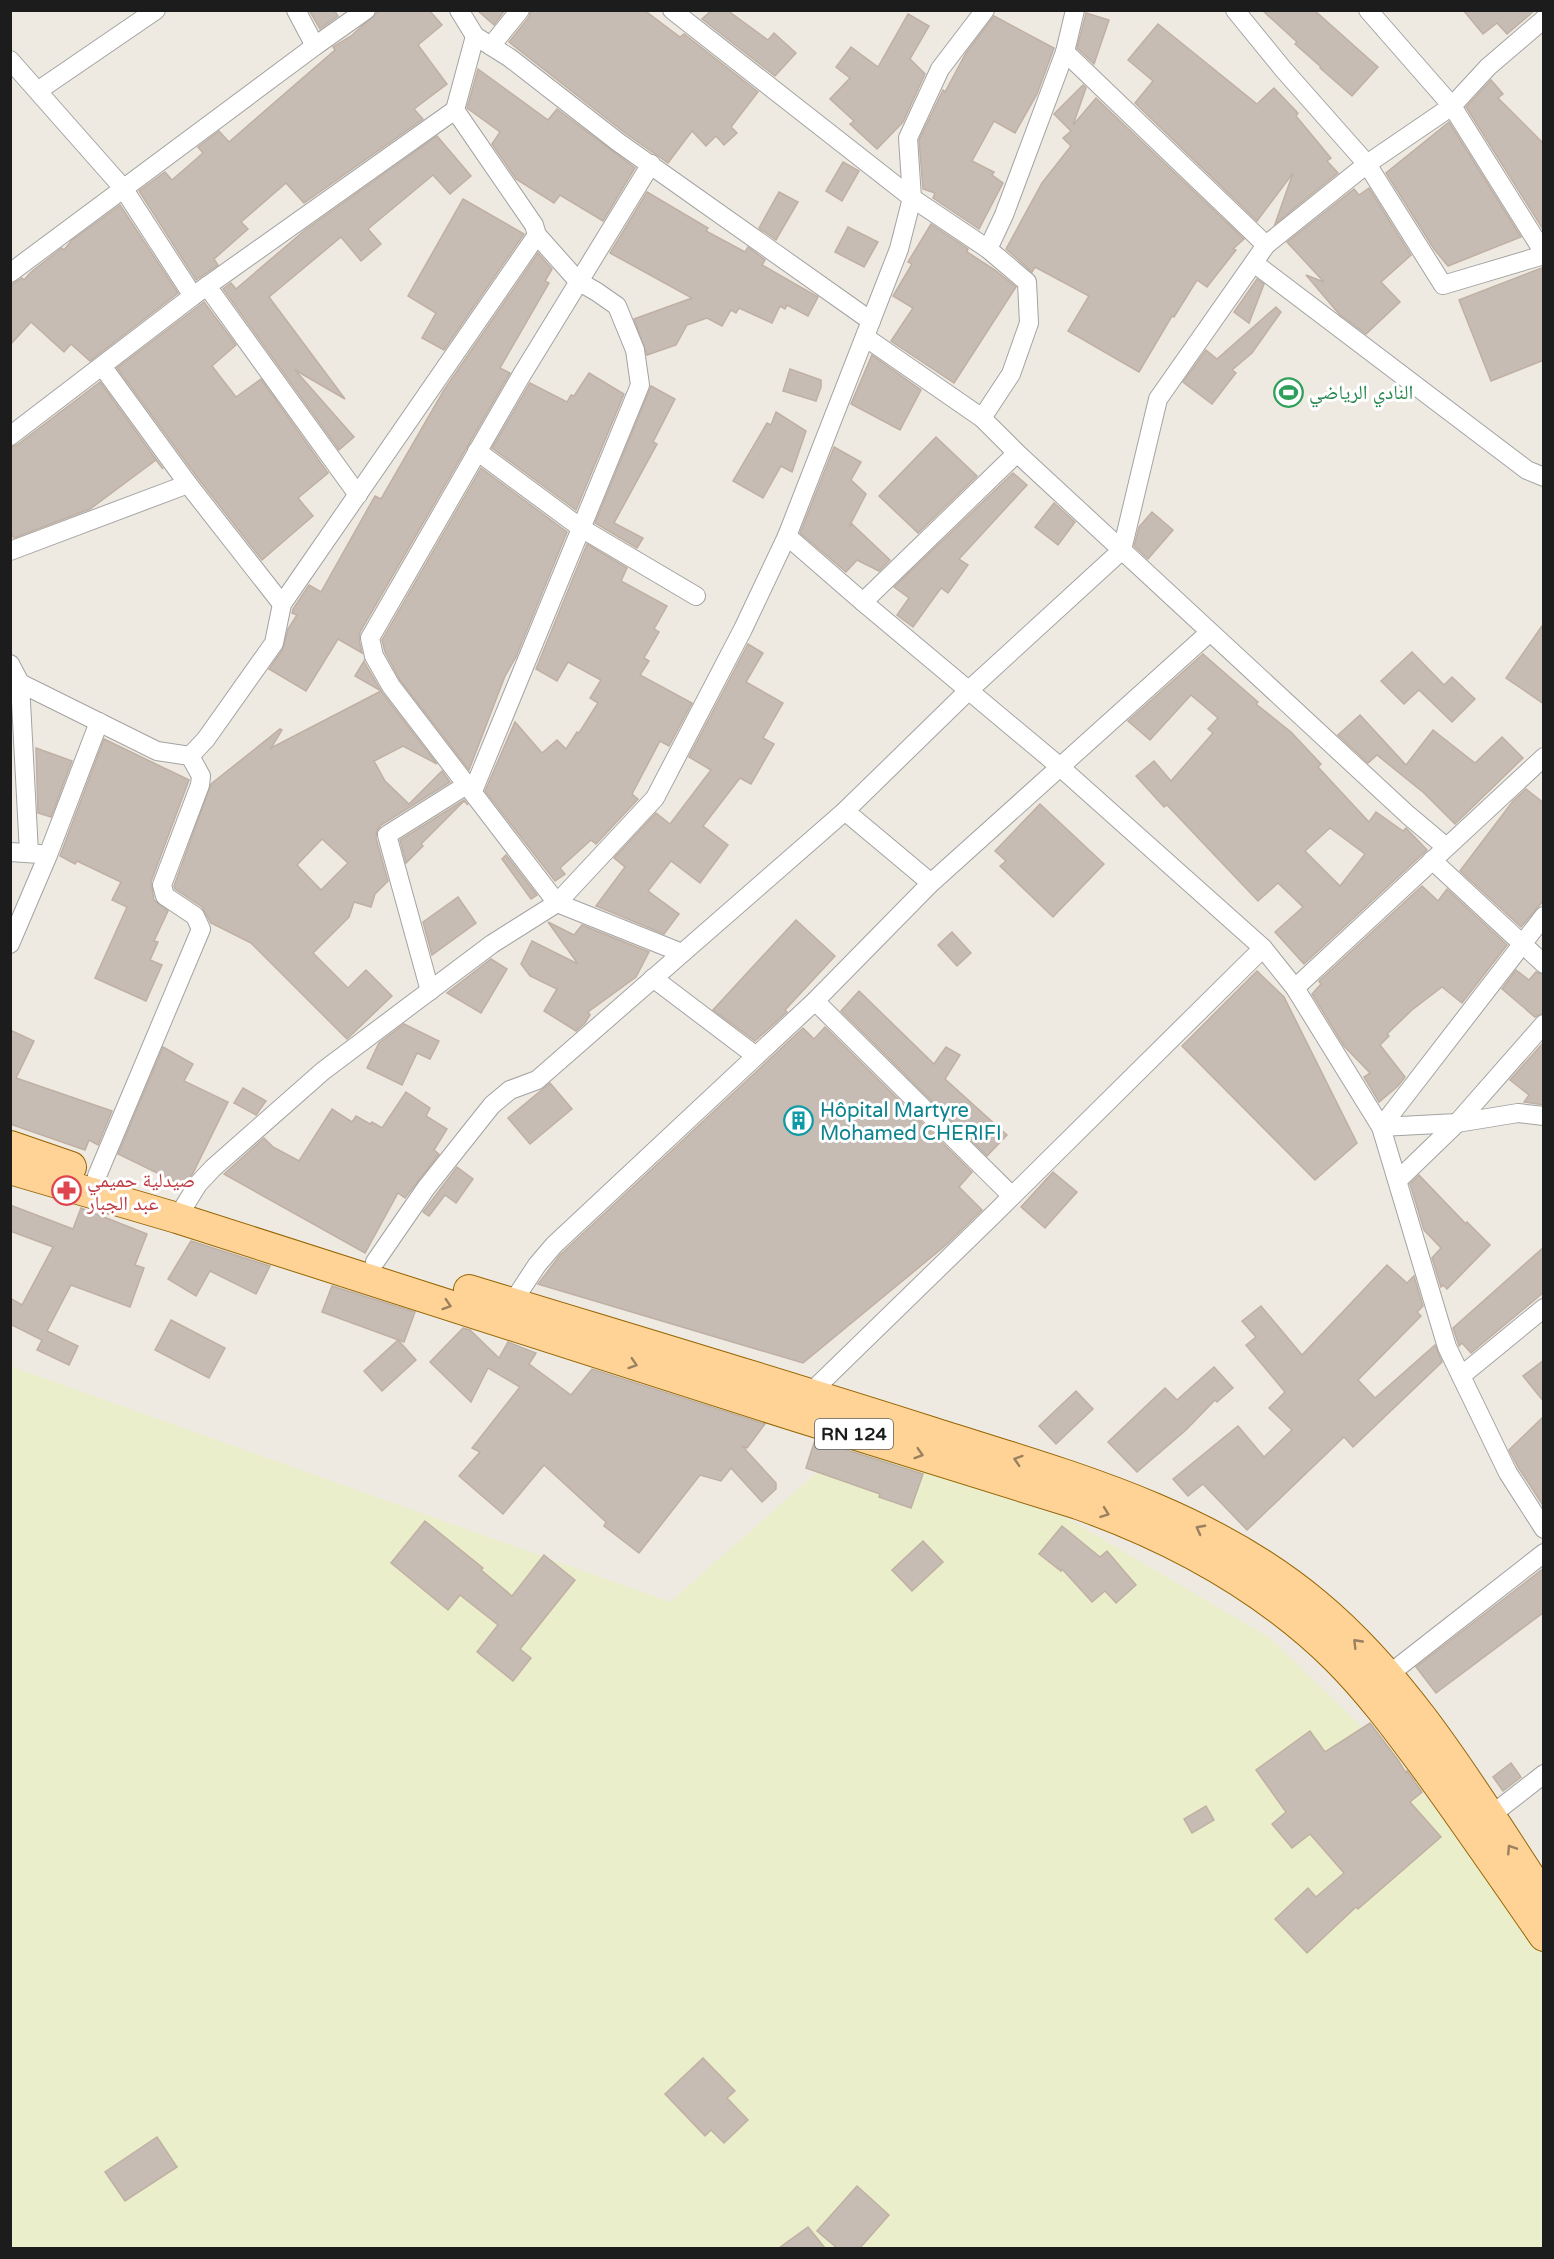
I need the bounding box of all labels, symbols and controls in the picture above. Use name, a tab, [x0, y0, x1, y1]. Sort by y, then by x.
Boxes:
sports icon: النادي الرياضي	[1272, 376, 1304, 408]
place label: النادي الرياضي	[1309, 381, 1413, 408]
place label: Hôpital Martyre Mohamed CHERIFI	[820, 1099, 1002, 1146]
building icon: Hôpital Martyre Mohamed CHERIFI	[783, 1105, 815, 1137]
place label: صيدلية حميمي عبد الجبار	[86, 1169, 195, 1216]
pharmacy icon: صيدلية حميمي عبد الجبار	[50, 1175, 82, 1207]
one-way arrow	[441, 1297, 452, 1310]
one-way arrow	[627, 1357, 638, 1369]
road number: RN 124	[815, 1419, 893, 1449]
one-way arrow	[913, 1447, 924, 1460]
one-way arrow	[1013, 1455, 1024, 1467]
one-way arrow	[1099, 1506, 1110, 1519]
one-way arrow	[1196, 1525, 1207, 1536]
one-way arrow	[1354, 1639, 1365, 1650]
one-way arrow	[1508, 1845, 1519, 1856]

